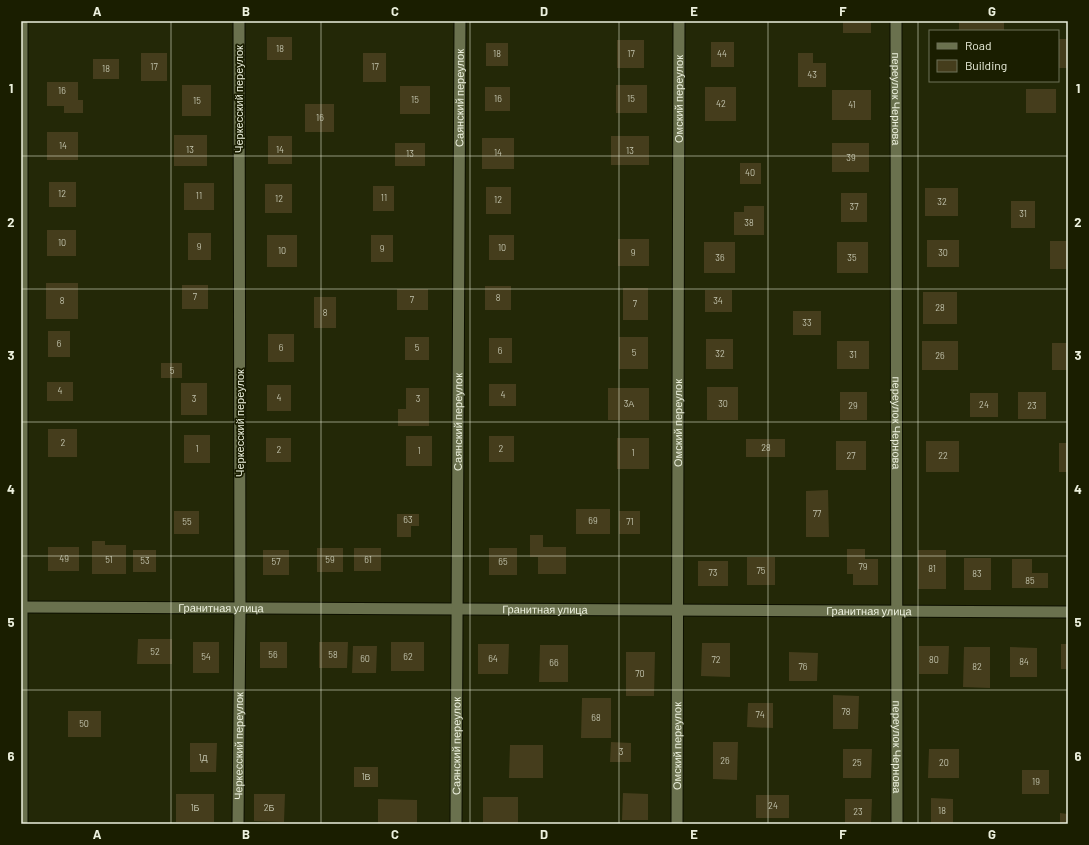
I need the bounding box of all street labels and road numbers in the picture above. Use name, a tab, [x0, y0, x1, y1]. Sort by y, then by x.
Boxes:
street label: Черкесский переулок	[232, 45, 245, 153]
street label: Саянский переулок	[452, 49, 466, 147]
street label: переулок Чернова	[890, 53, 903, 146]
street label: Омский переулок	[672, 55, 685, 143]
street label: Черкесский переулок	[233, 369, 246, 477]
street label: Саянский переулок	[451, 373, 464, 471]
street label: переулок Чернова	[890, 377, 904, 470]
street label: Омский переулок	[671, 379, 684, 467]
street label: Гранитная улица	[178, 601, 265, 614]
street label: Гранитная улица	[502, 602, 589, 616]
street label: Гранитная улица	[826, 604, 913, 617]
street label: Черкесский переулок	[231, 692, 245, 800]
street label: Саянский переулок	[449, 697, 463, 795]
street label: переулок Чернова	[891, 701, 904, 794]
street label: Омский переулок	[670, 702, 683, 790]

